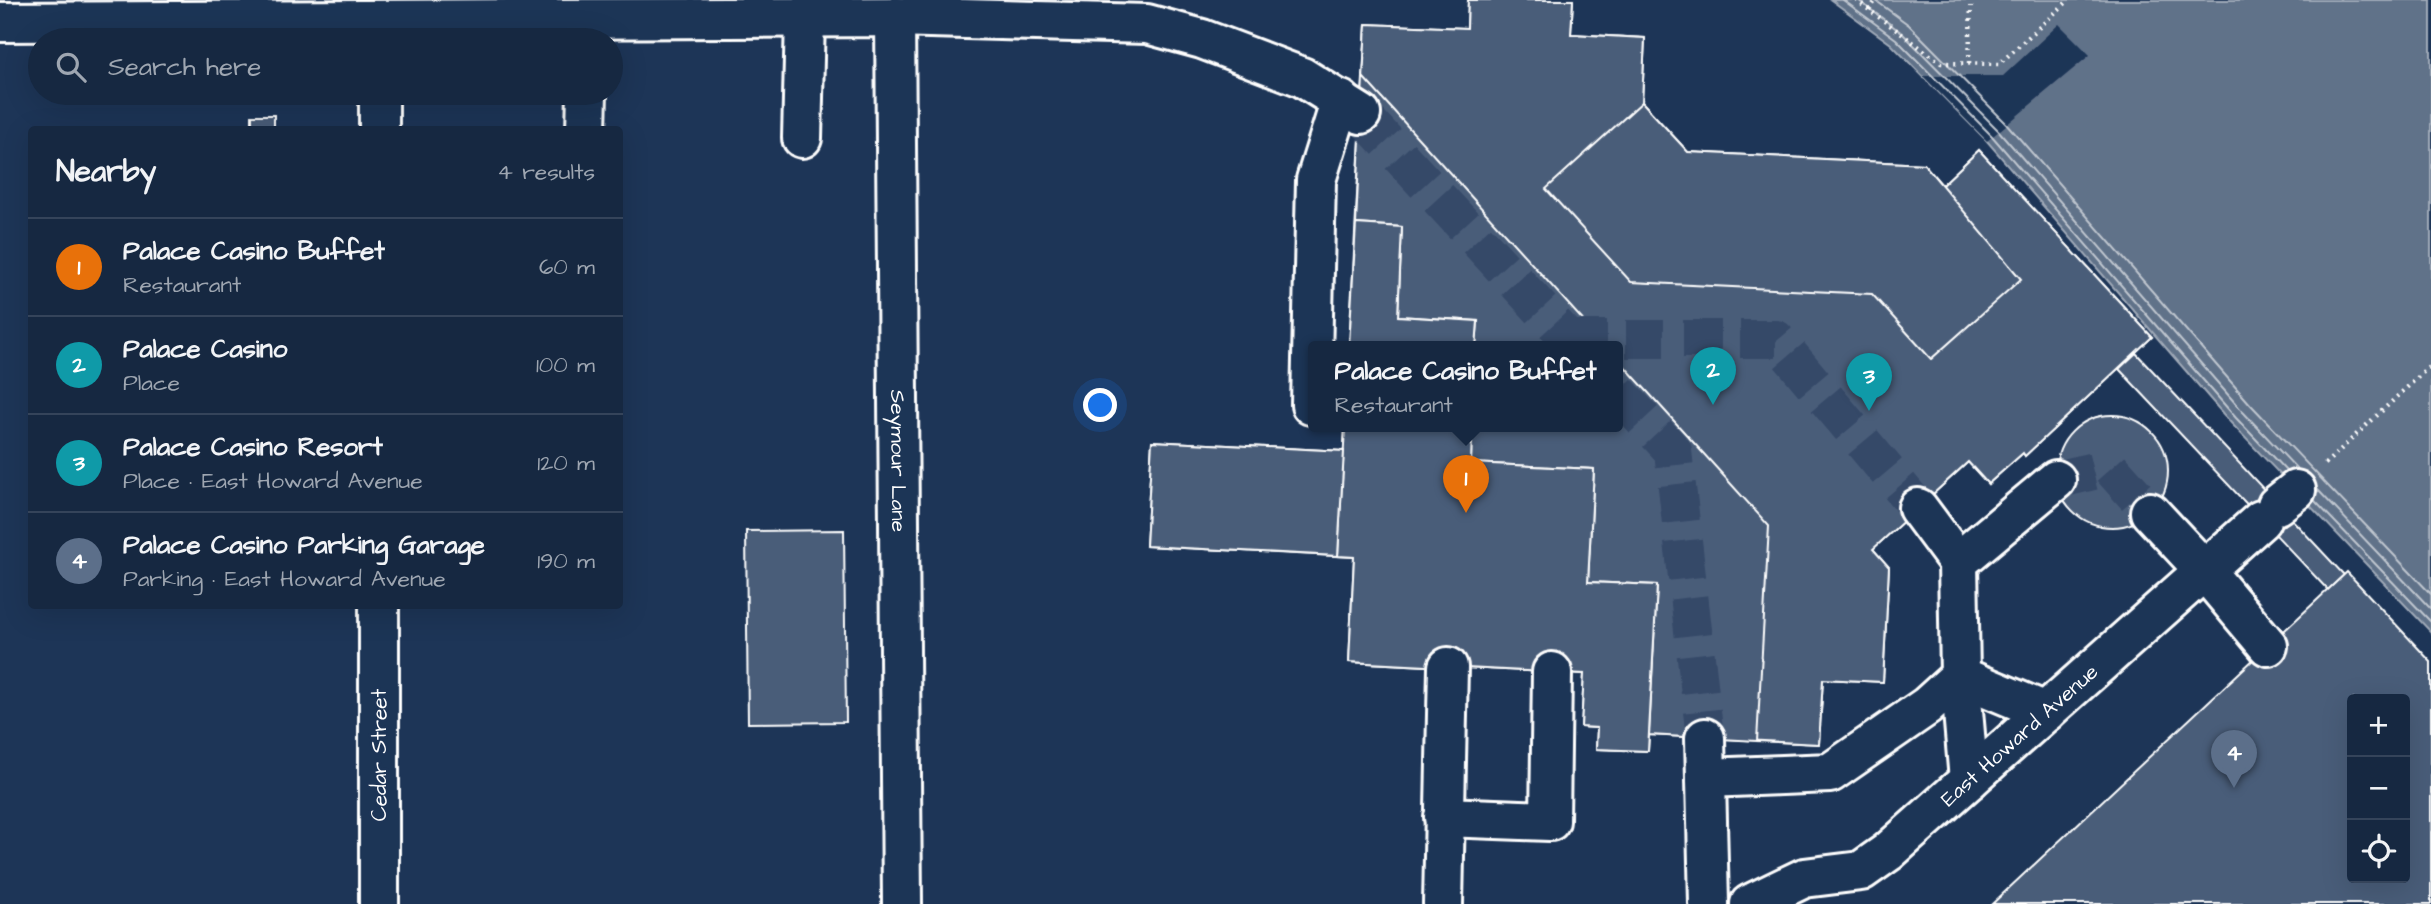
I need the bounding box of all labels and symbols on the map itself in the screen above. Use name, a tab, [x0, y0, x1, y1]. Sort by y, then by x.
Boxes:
pin: 2	[1690, 347, 1736, 405]
pin: 3	[1846, 353, 1892, 411]
your location	[1083, 388, 1117, 422]
street label: Seymour Lane	[881, 390, 913, 532]
pin: 1	[1443, 455, 1489, 513]
street label: East Howard Avenue	[1934, 658, 2105, 814]
street label: Cedar Street	[365, 688, 394, 821]
pin: 4	[2211, 730, 2257, 788]

